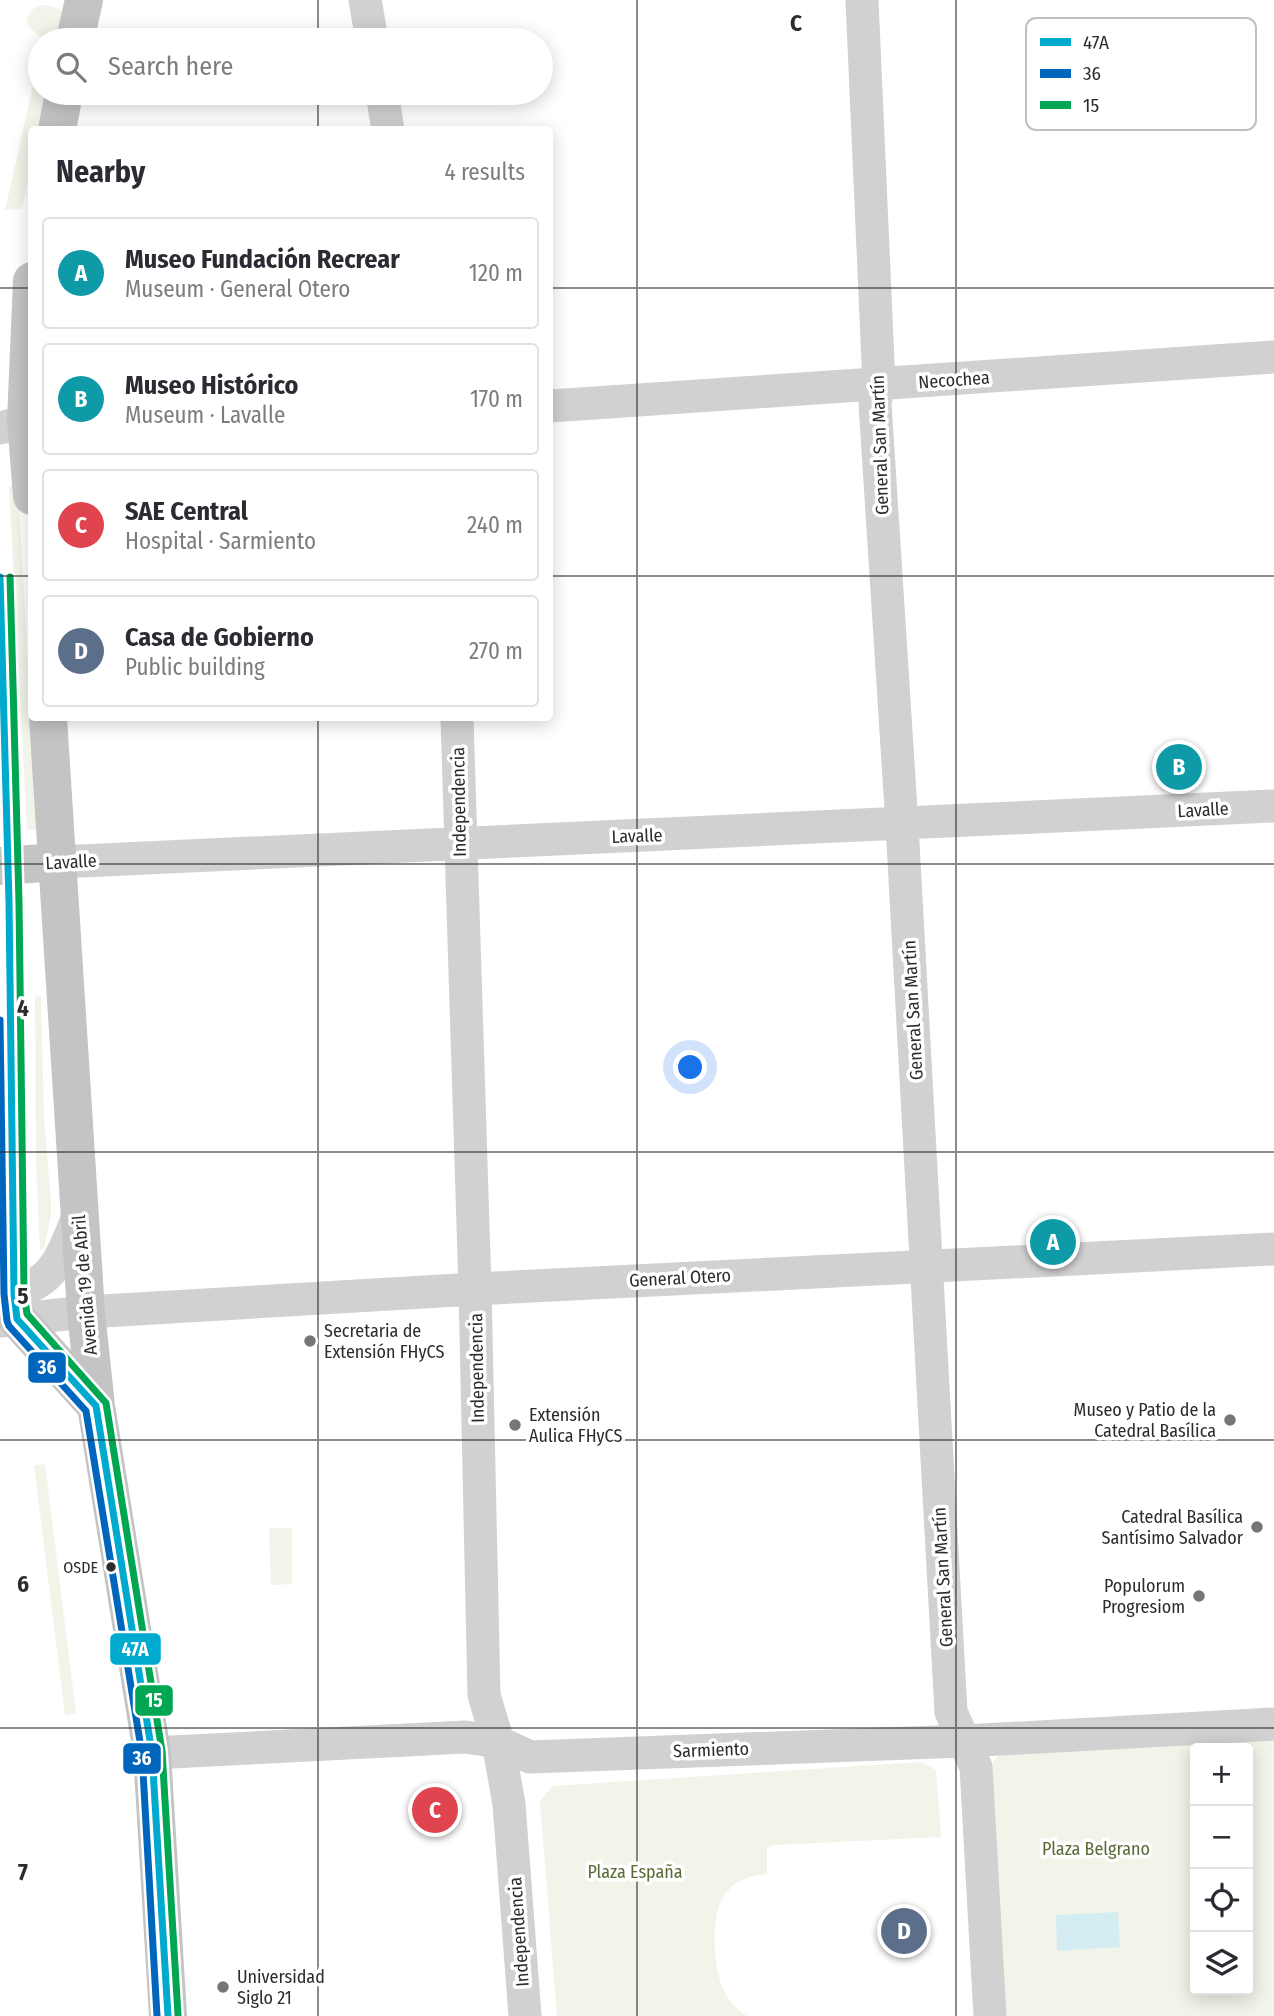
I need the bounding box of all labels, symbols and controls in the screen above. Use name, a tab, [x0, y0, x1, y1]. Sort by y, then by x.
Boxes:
text: C	[790, 9, 802, 37]
legend	[1026, 18, 1256, 130]
search box	[28, 28, 553, 105]
text: 47A	[1083, 31, 1109, 54]
icon: search	[52, 48, 90, 86]
text: Search here	[108, 51, 233, 82]
text: 36	[1083, 62, 1101, 85]
text: 15	[1083, 94, 1099, 117]
text: Nearby	[56, 154, 145, 190]
text: 4 results	[444, 158, 525, 186]
text: Museo Fundación Recrear	[125, 244, 400, 275]
text: A	[75, 259, 87, 287]
text: 120 m	[469, 259, 523, 287]
text: Museum · General Otero	[125, 275, 350, 303]
street label: Necochea	[918, 367, 991, 393]
text: Museo Histórico	[125, 370, 298, 401]
street label: General San Martín	[867, 375, 893, 515]
text: B	[75, 385, 87, 413]
text: 170 m	[470, 385, 523, 413]
text: Museum · Lavalle	[125, 401, 285, 429]
text: SAE Central	[125, 496, 248, 527]
text: C	[75, 511, 87, 539]
text: 240 m	[467, 511, 523, 539]
text: Hospital · Sarmiento	[125, 527, 316, 555]
text: Casa de Gobierno	[125, 622, 314, 653]
text: D	[74, 637, 88, 665]
text: 270 m	[469, 637, 523, 665]
text: Public building	[125, 653, 265, 681]
pin: B	[1156, 741, 1202, 793]
street label: Independencia	[447, 747, 471, 857]
street label: Lavalle	[1177, 798, 1229, 822]
street label: Lavalle	[611, 824, 663, 848]
street label: Lavalle	[45, 850, 97, 874]
street label: General San Martín	[898, 939, 928, 1081]
text: 4	[17, 994, 29, 1022]
your location	[673, 1050, 707, 1084]
street label: Avenida 19 de Abril	[68, 1214, 102, 1356]
pin: A	[1030, 1216, 1076, 1268]
street label: General Otero	[628, 1264, 732, 1292]
text: 5	[17, 1282, 29, 1310]
street label: Independencia	[465, 1313, 489, 1423]
place label: Secretaria de Extensión FHyCS	[324, 1320, 445, 1363]
marker: Secretaria de Extensión FHyCS	[302, 1333, 318, 1349]
line badge: 36	[27, 1351, 67, 1384]
text: 36	[37, 1356, 57, 1379]
place label: Museo y Patio de la Catedral Basílica	[1074, 1399, 1216, 1442]
place label: Extensión Aulica FHyCS	[529, 1404, 623, 1447]
marker: Museo y Patio de la Catedral Basílica	[1222, 1412, 1238, 1428]
marker: Extensión Aulica FHyCS	[507, 1417, 523, 1433]
street label: General San Martín	[928, 1506, 958, 1648]
place label: Catedral Basílica Santísimo Salvador	[1101, 1506, 1244, 1549]
marker: Catedral Basílica Santísimo Salvador	[1249, 1519, 1265, 1535]
place label: OSDE	[63, 1558, 98, 1577]
marker: OSDE	[104, 1560, 118, 1574]
text: 6	[17, 1570, 29, 1598]
place label: Populorum Progresiom	[1102, 1575, 1185, 1618]
marker: Populorum Progresiom	[1191, 1588, 1207, 1604]
line badge: 47A	[109, 1632, 162, 1666]
text: 47A	[121, 1638, 149, 1661]
line badge: 15	[134, 1684, 174, 1717]
text: 15	[145, 1689, 163, 1712]
street label: Sarmiento	[673, 1738, 749, 1762]
line badge: 36	[122, 1742, 162, 1775]
map controls	[1190, 1743, 1253, 1995]
button: +	[1190, 1743, 1253, 1806]
text: 36	[132, 1747, 152, 1770]
pin: C	[412, 1784, 458, 1836]
button: −	[1190, 1806, 1253, 1869]
park label: Plaza Belgrano	[1042, 1838, 1150, 1860]
text: 7	[18, 1858, 28, 1886]
park label: Plaza España	[587, 1861, 683, 1883]
button: locate	[1190, 1869, 1253, 1932]
street label: Independencia	[504, 1876, 534, 1988]
pin: D	[881, 1905, 927, 1957]
button: layers	[1190, 1932, 1253, 1995]
place label: Universidad Siglo 21	[237, 1966, 325, 2009]
marker: Universidad Siglo 21	[215, 1979, 231, 1995]

